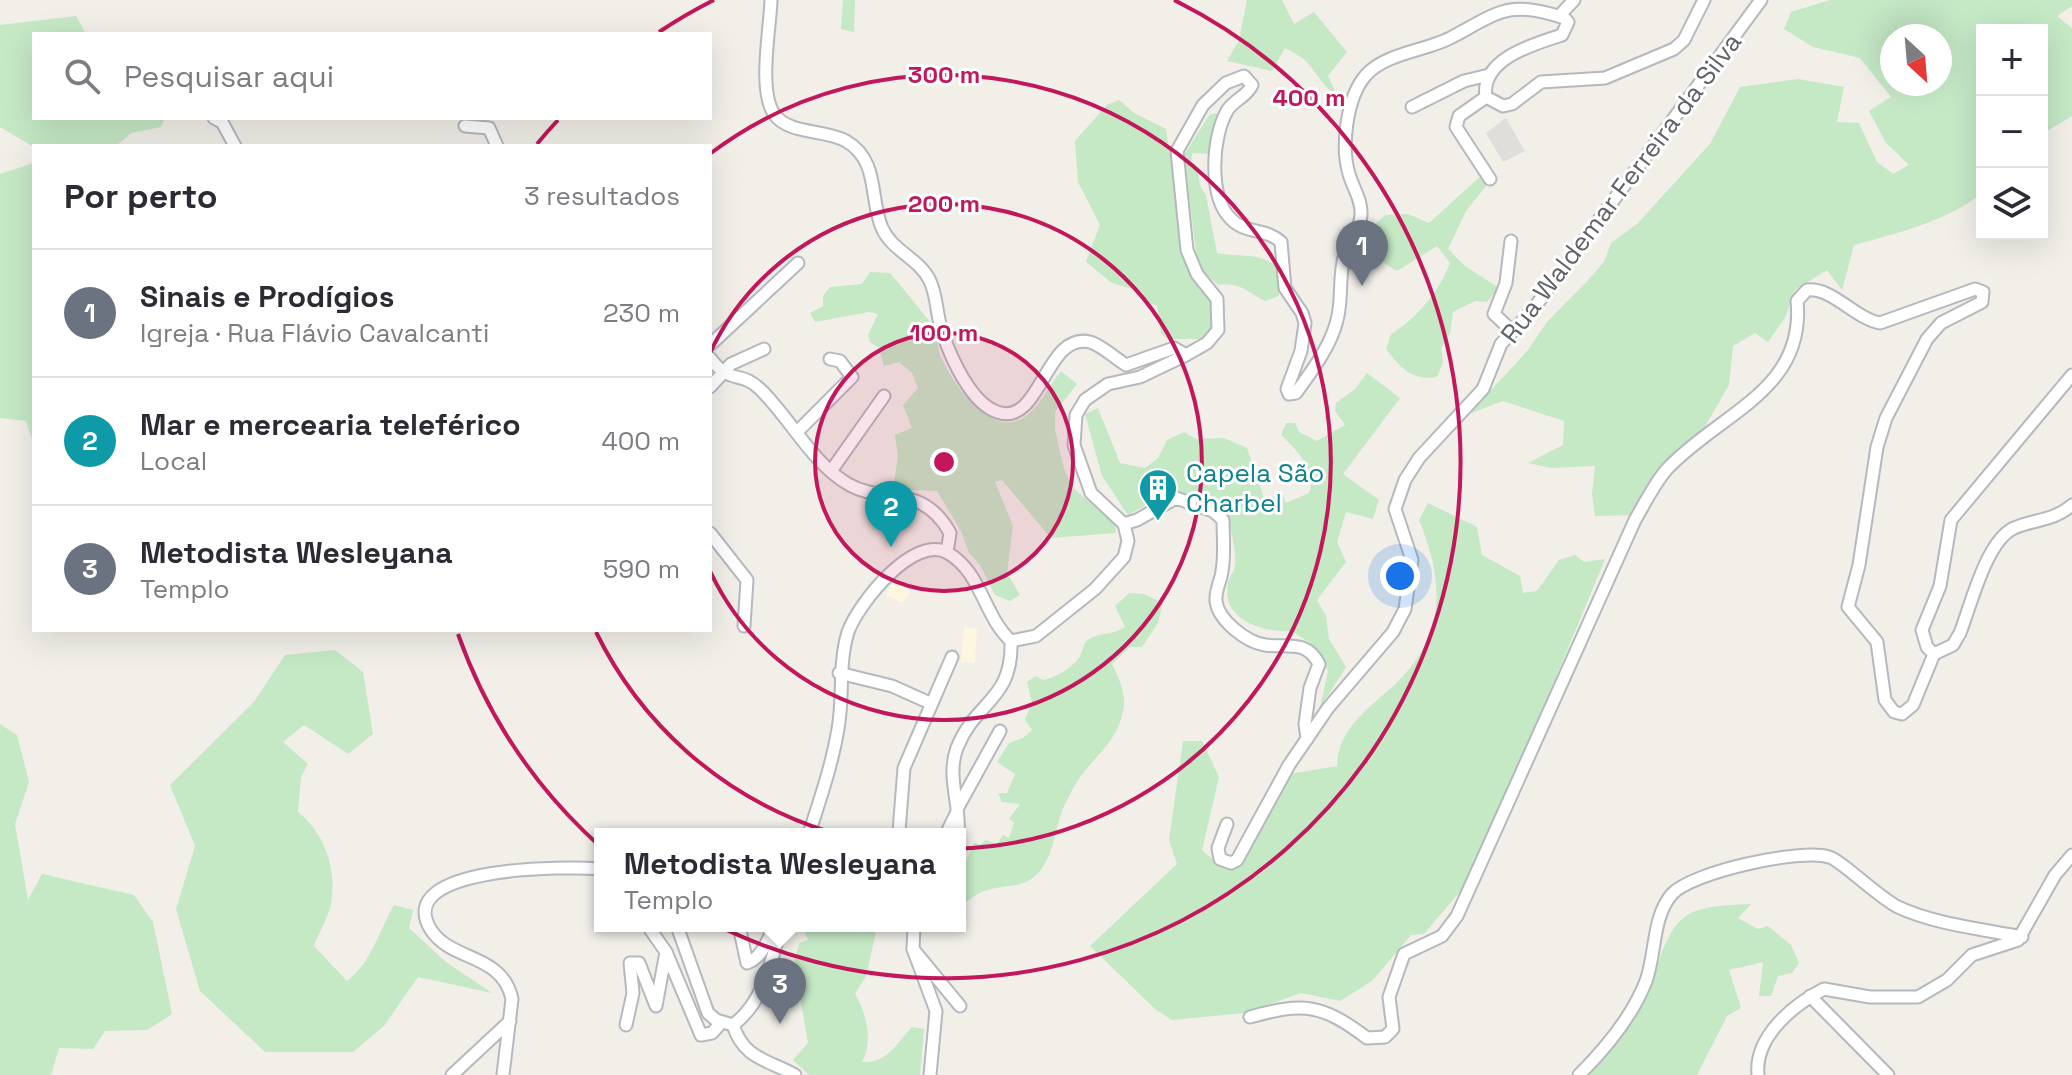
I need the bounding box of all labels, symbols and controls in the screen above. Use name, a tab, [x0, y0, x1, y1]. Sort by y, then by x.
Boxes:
north arrow	[1880, 24, 1952, 96]
map controls	[1976, 24, 2048, 240]
button: +	[1976, 24, 2048, 96]
street label: Rua Waldemar Ferreira da Silva	[1493, 26, 1749, 350]
search box	[32, 32, 712, 120]
icon: search	[60, 54, 104, 98]
text: Pesquisar aqui	[124, 57, 334, 96]
text: 300 m	[908, 59, 980, 90]
text: 400 m	[1273, 82, 1345, 113]
button: −	[1976, 96, 2048, 168]
button: layers	[1976, 168, 2048, 240]
text: Por perto	[64, 175, 218, 218]
text: 3 resultados	[524, 179, 680, 213]
text: 200 m	[908, 188, 980, 219]
pin: 1	[1336, 220, 1388, 286]
text: Sinais e Prodígios	[140, 277, 394, 316]
text: 1	[84, 296, 96, 330]
text: 230 m	[603, 296, 680, 330]
text: Igreja · Rua Flávio Cavalcanti	[140, 316, 489, 350]
text: 100 m	[910, 317, 978, 348]
text: Mar e mercearia teleférico	[140, 405, 521, 444]
text: 2	[82, 424, 98, 458]
text: 400 m	[601, 424, 680, 458]
text: Local	[140, 444, 207, 478]
centre of rings	[930, 448, 958, 476]
place label: Capela São Charbel	[1186, 456, 1324, 520]
building icon: Capela São Charbel	[1137, 467, 1179, 522]
pin: 2	[865, 481, 917, 547]
text: Metodista Wesleyana	[140, 533, 453, 572]
text: 3	[82, 552, 98, 586]
text: 590 m	[603, 552, 680, 586]
your location	[1380, 556, 1420, 596]
text: Templo	[140, 572, 230, 606]
popup	[594, 828, 966, 932]
text: Metodista Wesleyana	[624, 844, 936, 883]
text: Templo	[624, 883, 713, 917]
pin: 3	[754, 958, 806, 1024]

